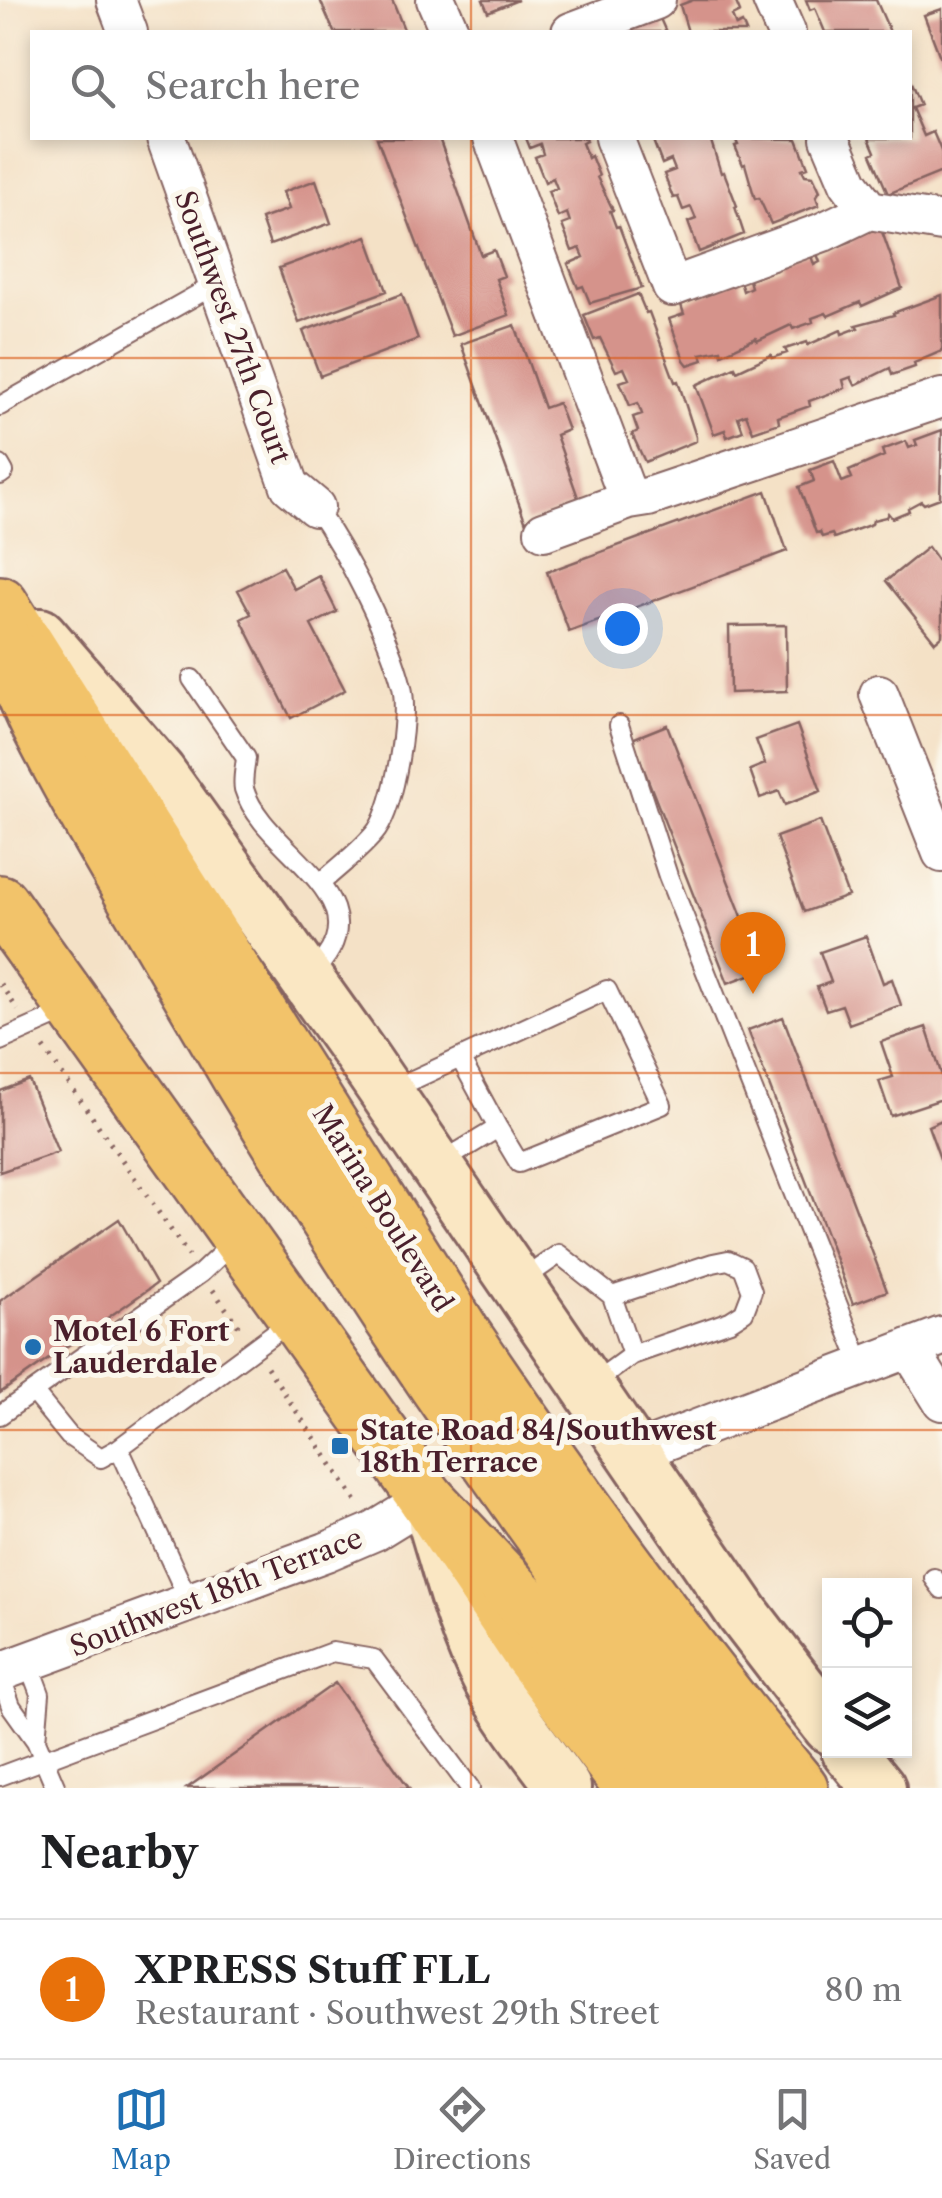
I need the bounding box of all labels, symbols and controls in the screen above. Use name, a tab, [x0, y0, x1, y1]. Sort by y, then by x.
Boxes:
search box	[30, 30, 912, 140]
icon: search	[65, 58, 120, 113]
text: Search here	[145, 62, 360, 109]
street label: Southwest 27th Court	[168, 186, 298, 468]
your location	[597, 603, 648, 654]
pin: 1	[720, 912, 786, 994]
street label: Marina Boulevard	[306, 1098, 460, 1318]
place label: Motel 6 Fort Lauderdale	[53, 1314, 230, 1380]
marker: Motel 6 Fort Lauderdale	[22, 1336, 44, 1358]
place label: State Road 84/Southwest 18th Terrace	[360, 1413, 717, 1479]
marker: State Road 84/Southwest 18th Terrace	[329, 1435, 351, 1457]
street label: Southwest 18th Terrace	[65, 1520, 367, 1664]
map controls	[822, 1578, 912, 1758]
button: locate	[822, 1578, 912, 1668]
button: layers	[822, 1668, 912, 1758]
text: Nearby	[40, 1827, 198, 1879]
text: XPRESS Stuff FLL	[135, 1946, 490, 1993]
text: 1	[65, 1970, 80, 2009]
text: 80 m	[824, 1970, 902, 2009]
text: Restaurant · Southwest 29th Street	[135, 1993, 659, 2032]
tab: Map	[111, 2082, 171, 2176]
tab: Directions	[393, 2082, 531, 2176]
tab: Saved	[753, 2082, 831, 2176]

